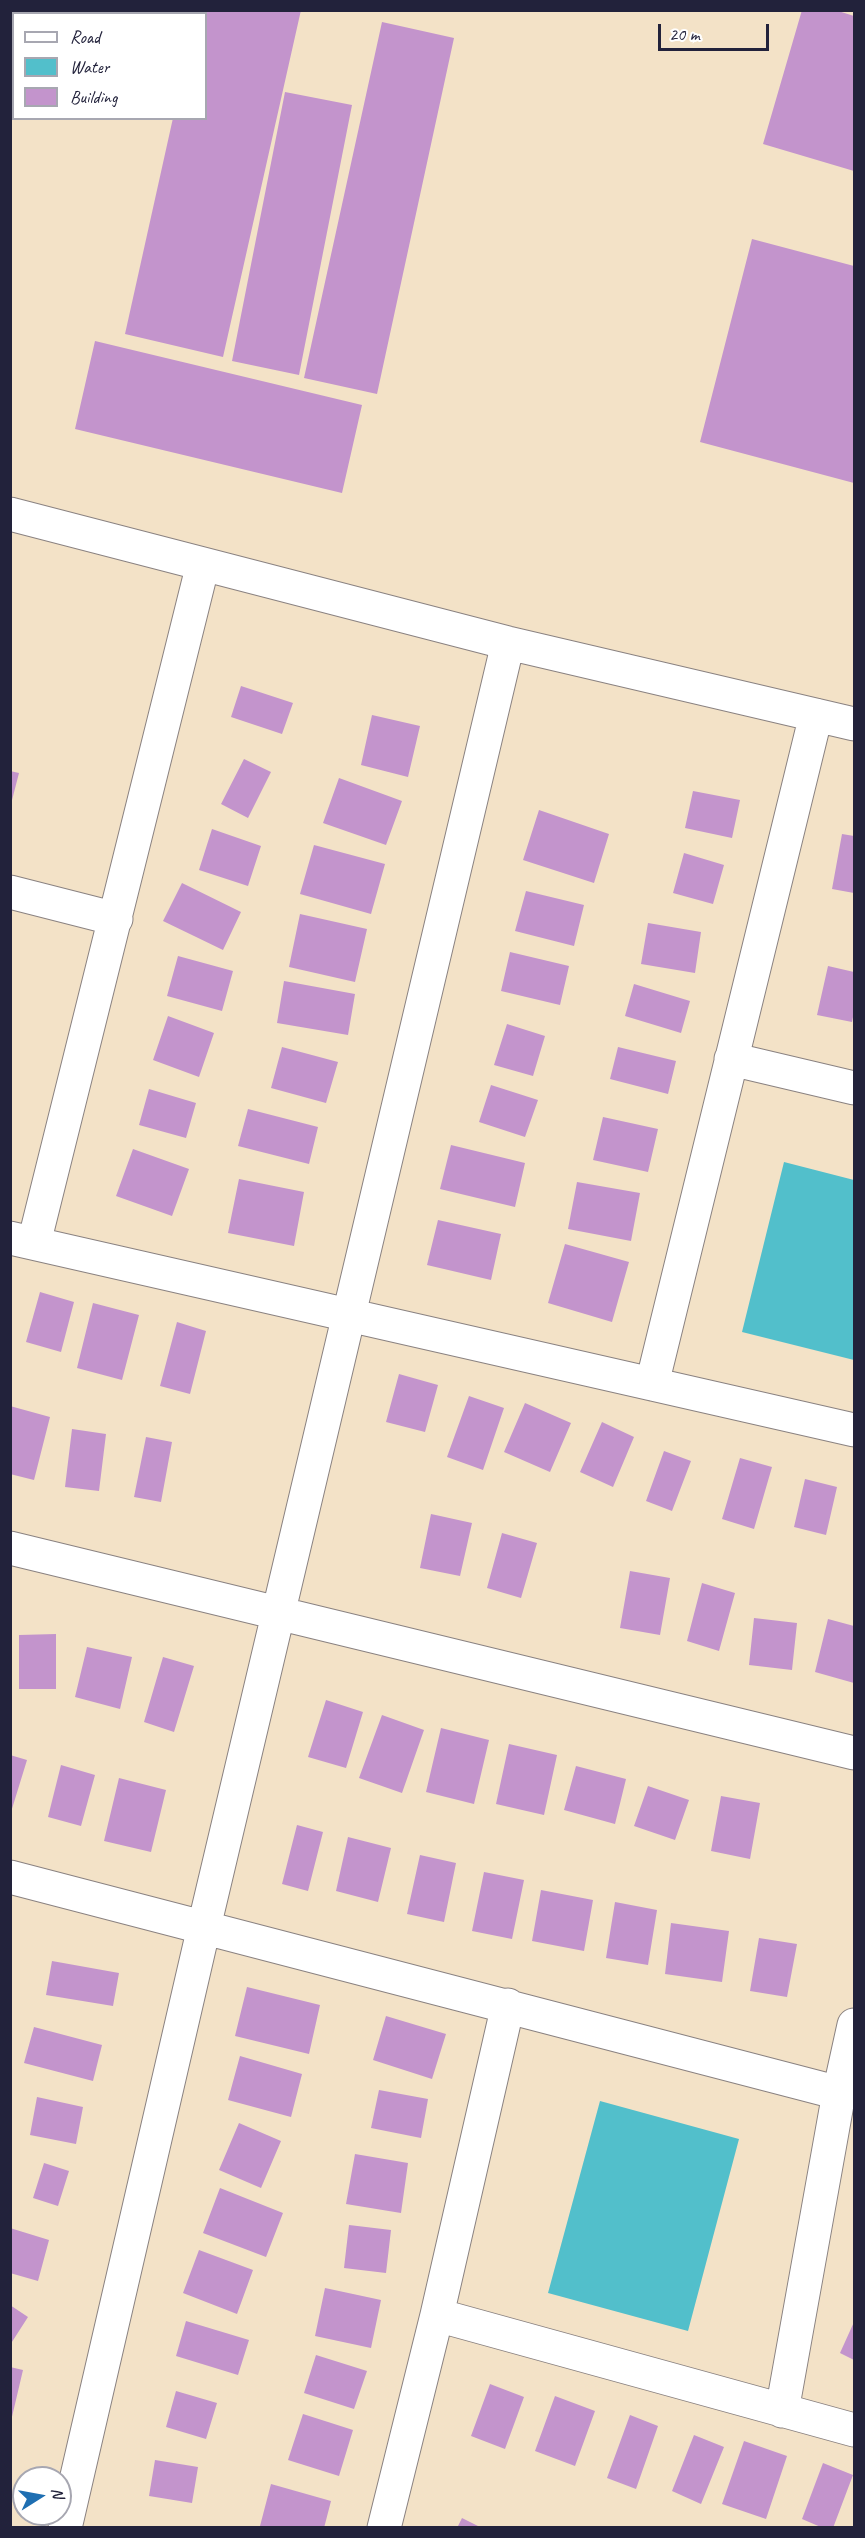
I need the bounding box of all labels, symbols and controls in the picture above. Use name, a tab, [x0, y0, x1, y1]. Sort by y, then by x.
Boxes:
legend	[12, 12, 207, 120]
scale bar	[661, 12, 772, 50]
text: 20 m	[669, 23, 700, 45]
text: Road	[70, 26, 100, 48]
text: Water	[70, 56, 109, 78]
text: Building	[70, 86, 117, 108]
north arrow	[12, 2466, 72, 2526]
text: N	[47, 2486, 68, 2500]

